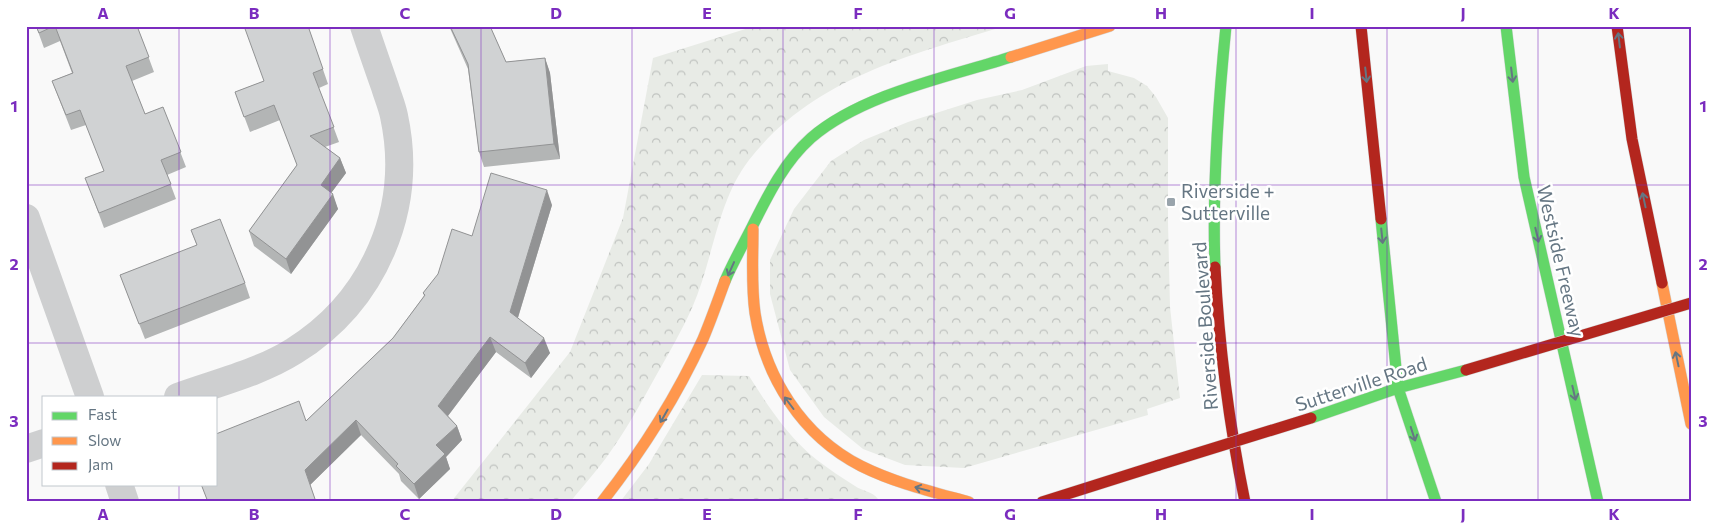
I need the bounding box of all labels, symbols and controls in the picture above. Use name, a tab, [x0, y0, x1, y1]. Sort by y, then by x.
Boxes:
text: A	[97, 3, 109, 22]
text: B	[249, 3, 260, 22]
text: C	[400, 3, 411, 22]
text: D	[550, 3, 562, 22]
text: E	[702, 3, 712, 22]
text: F	[853, 3, 863, 22]
text: G	[1004, 3, 1016, 22]
text: H	[1155, 3, 1167, 22]
text: I	[1309, 3, 1315, 22]
text: J	[1460, 3, 1466, 22]
text: K	[1608, 3, 1620, 22]
one-way arrow	[1614, 32, 1624, 48]
one-way arrow	[1361, 66, 1371, 82]
one-way arrow	[1507, 66, 1517, 82]
text: 1	[10, 96, 18, 115]
text: 1	[1699, 96, 1707, 115]
place label: Riverside + Sutterville	[1181, 179, 1275, 224]
street label: Westside Freeway	[1533, 183, 1590, 339]
one-way arrow	[1639, 192, 1648, 208]
marker: Riverside + Sutterville	[1165, 196, 1177, 208]
one-way arrow	[1533, 226, 1542, 242]
one-way arrow	[1377, 228, 1387, 244]
street label: Riverside Boulevard	[1187, 241, 1222, 411]
text: 2	[9, 254, 19, 273]
text: 2	[1698, 254, 1708, 273]
one-way arrow	[725, 261, 735, 276]
street label: Sutterville Road	[1292, 351, 1430, 416]
one-way arrow	[1672, 352, 1681, 368]
one-way arrow	[1570, 385, 1579, 401]
legend	[42, 396, 218, 486]
one-way arrow	[784, 397, 795, 410]
text: Fast	[88, 405, 117, 423]
one-way arrow	[658, 409, 668, 423]
text: 3	[9, 411, 19, 430]
text: 3	[1698, 411, 1708, 430]
one-way arrow	[1409, 426, 1419, 442]
text: Slow	[88, 431, 121, 449]
text: Jam	[88, 455, 113, 473]
one-way arrow	[915, 484, 931, 494]
text: A	[97, 504, 109, 523]
text: B	[249, 504, 260, 523]
text: C	[400, 504, 411, 523]
text: D	[550, 504, 562, 523]
text: E	[702, 504, 712, 523]
text: F	[853, 504, 863, 523]
text: G	[1004, 504, 1016, 523]
text: H	[1155, 504, 1167, 523]
text: I	[1309, 504, 1315, 523]
text: J	[1460, 504, 1466, 523]
text: K	[1608, 504, 1620, 523]

